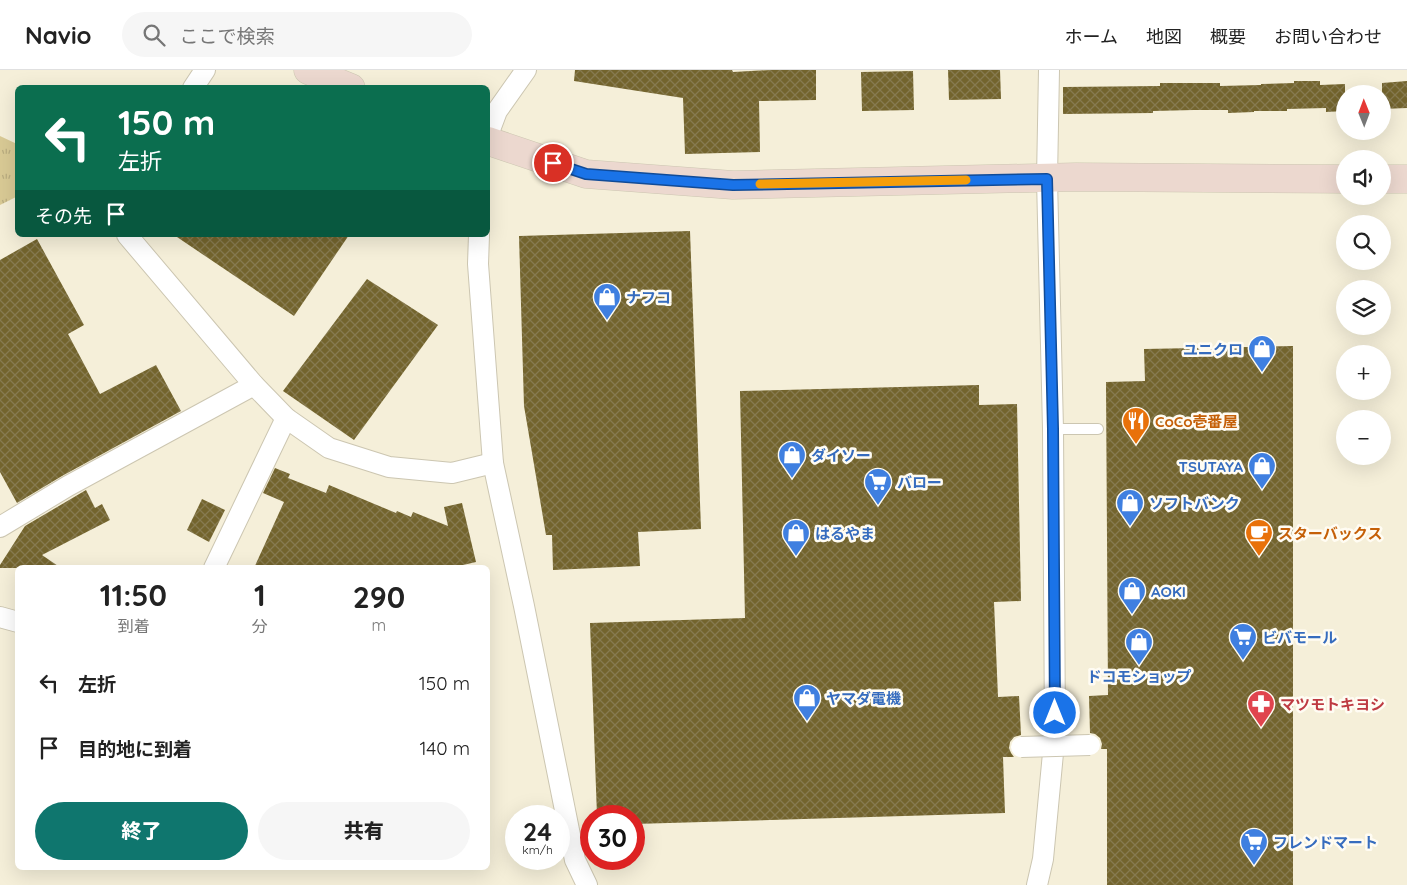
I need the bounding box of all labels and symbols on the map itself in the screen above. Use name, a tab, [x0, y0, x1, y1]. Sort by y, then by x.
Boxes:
north arrow	[1336, 85, 1391, 140]
pin	[532, 142, 574, 184]
shop icon: ナフコ	[592, 282, 622, 321]
place label: ナフコ	[626, 288, 671, 307]
shop icon: ユニクロ	[1247, 334, 1277, 373]
place label: ユニクロ	[1183, 340, 1243, 359]
restaurant icon: CoCo壱番屋	[1121, 406, 1151, 445]
place label: CoCo壱番屋	[1155, 412, 1238, 431]
shop icon: ダイソー	[777, 440, 807, 479]
place label: ダイソー	[811, 446, 871, 465]
shop icon: TSUTAYA	[1247, 451, 1277, 490]
place label: TSUTAYA	[1179, 457, 1243, 476]
supermarket icon: バロー	[863, 467, 893, 506]
place label: バロー	[897, 473, 942, 492]
shop icon: ソフトバンク	[1115, 488, 1145, 527]
place label: ソフトバンク	[1149, 494, 1240, 513]
shop icon: はるやま	[781, 518, 811, 557]
cafe icon: スターバックス	[1244, 518, 1274, 557]
place label: はるやま	[815, 524, 875, 543]
place label: スターバックス	[1278, 524, 1382, 543]
shop icon: AOKI	[1117, 576, 1147, 615]
place label: AOKI	[1151, 582, 1186, 601]
supermarket icon: ビバモール	[1228, 622, 1258, 661]
shop icon: ドコモショップ	[1124, 627, 1154, 666]
place label: ビバモール	[1262, 628, 1337, 647]
place label: ドコモショップ	[1086, 667, 1192, 686]
shop icon: ヤマダ電機	[792, 683, 822, 722]
position arrow	[1028, 686, 1080, 738]
place label: ヤマダ電機	[826, 689, 901, 708]
pharmacy icon: マツモトキヨシ	[1246, 689, 1276, 728]
place label: マツモトキヨシ	[1280, 695, 1385, 714]
speed limit sign: 30	[580, 805, 645, 870]
supermarket icon: フレンドマート	[1239, 827, 1269, 866]
place label: フレンドマート	[1273, 833, 1378, 852]

